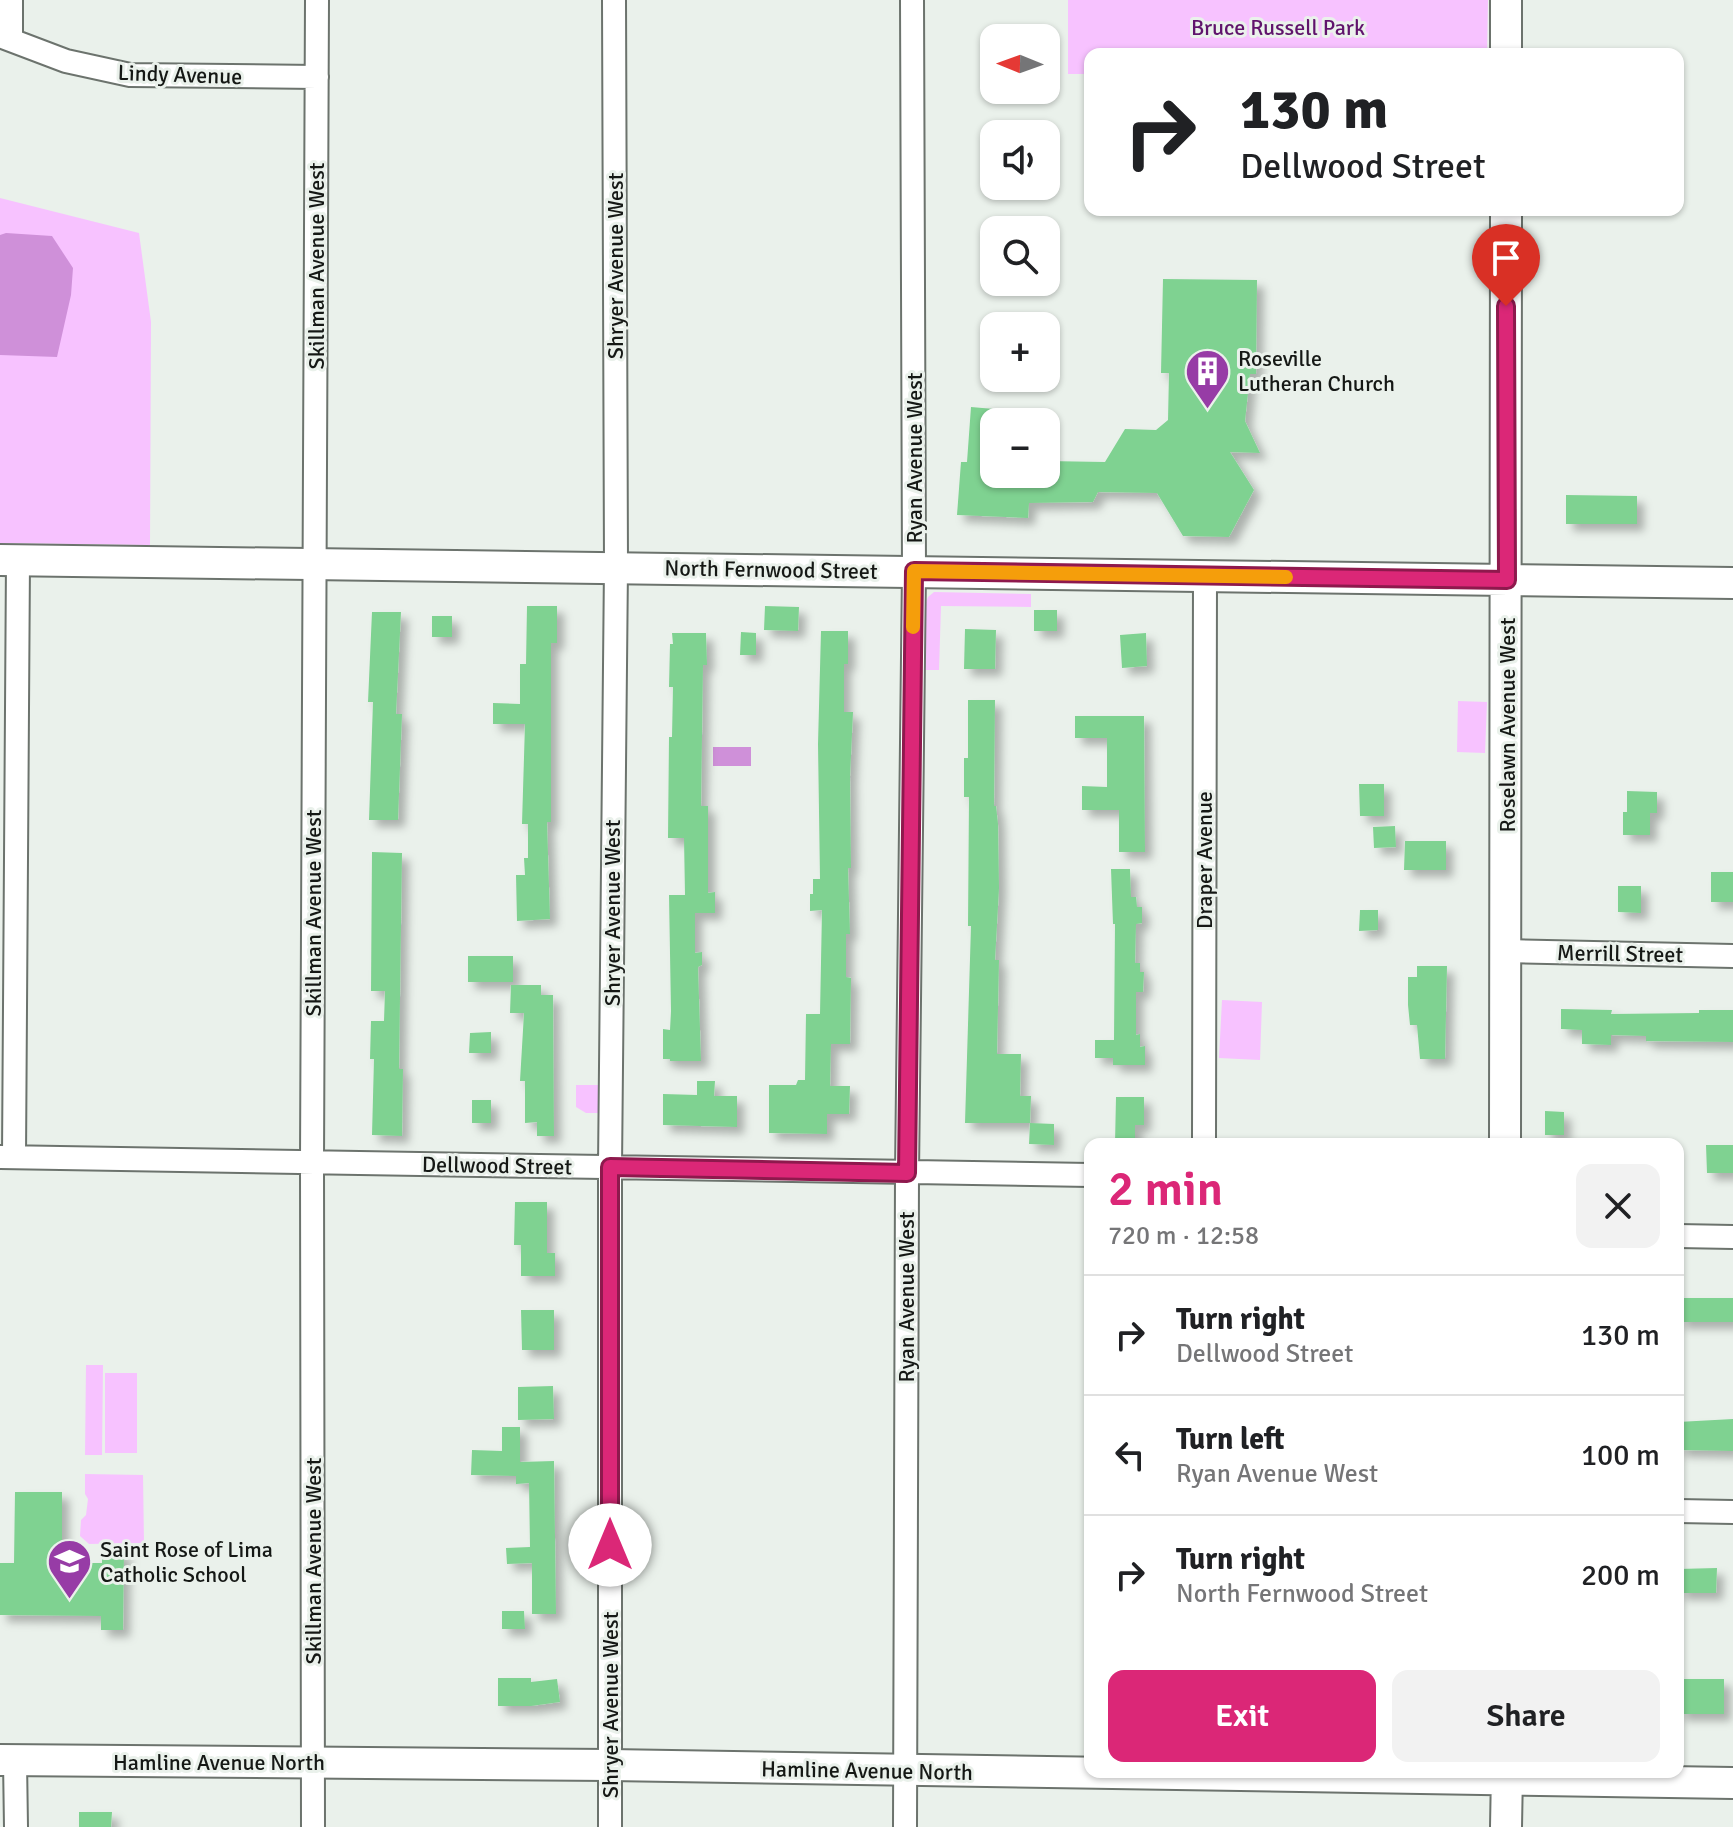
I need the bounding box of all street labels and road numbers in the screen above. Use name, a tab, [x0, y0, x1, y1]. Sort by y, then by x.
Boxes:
street label: Lindy Avenue	[117, 59, 243, 90]
street label: Skillman Avenue West	[303, 162, 330, 370]
street label: Shryer Avenue West	[602, 172, 629, 359]
street label: Ryan Avenue West	[901, 372, 928, 544]
street label: North Fernwood Street	[664, 554, 878, 585]
street label: Roselawn Avenue West	[1494, 617, 1521, 832]
street label: Draper Avenue	[1191, 791, 1218, 929]
street label: Skillman Avenue West	[300, 809, 327, 1017]
street label: Shryer Avenue West	[599, 819, 626, 1006]
street label: Merrill Street	[1557, 939, 1684, 968]
street label: Dellwood Street	[422, 1151, 573, 1180]
street label: Ryan Avenue West	[893, 1211, 920, 1383]
street label: Skillman Avenue West	[300, 1457, 327, 1665]
street label: Shryer Avenue West	[597, 1611, 624, 1798]
street label: Hamline Avenue North	[113, 1749, 325, 1776]
street label: Hamline Avenue North	[761, 1755, 973, 1786]

